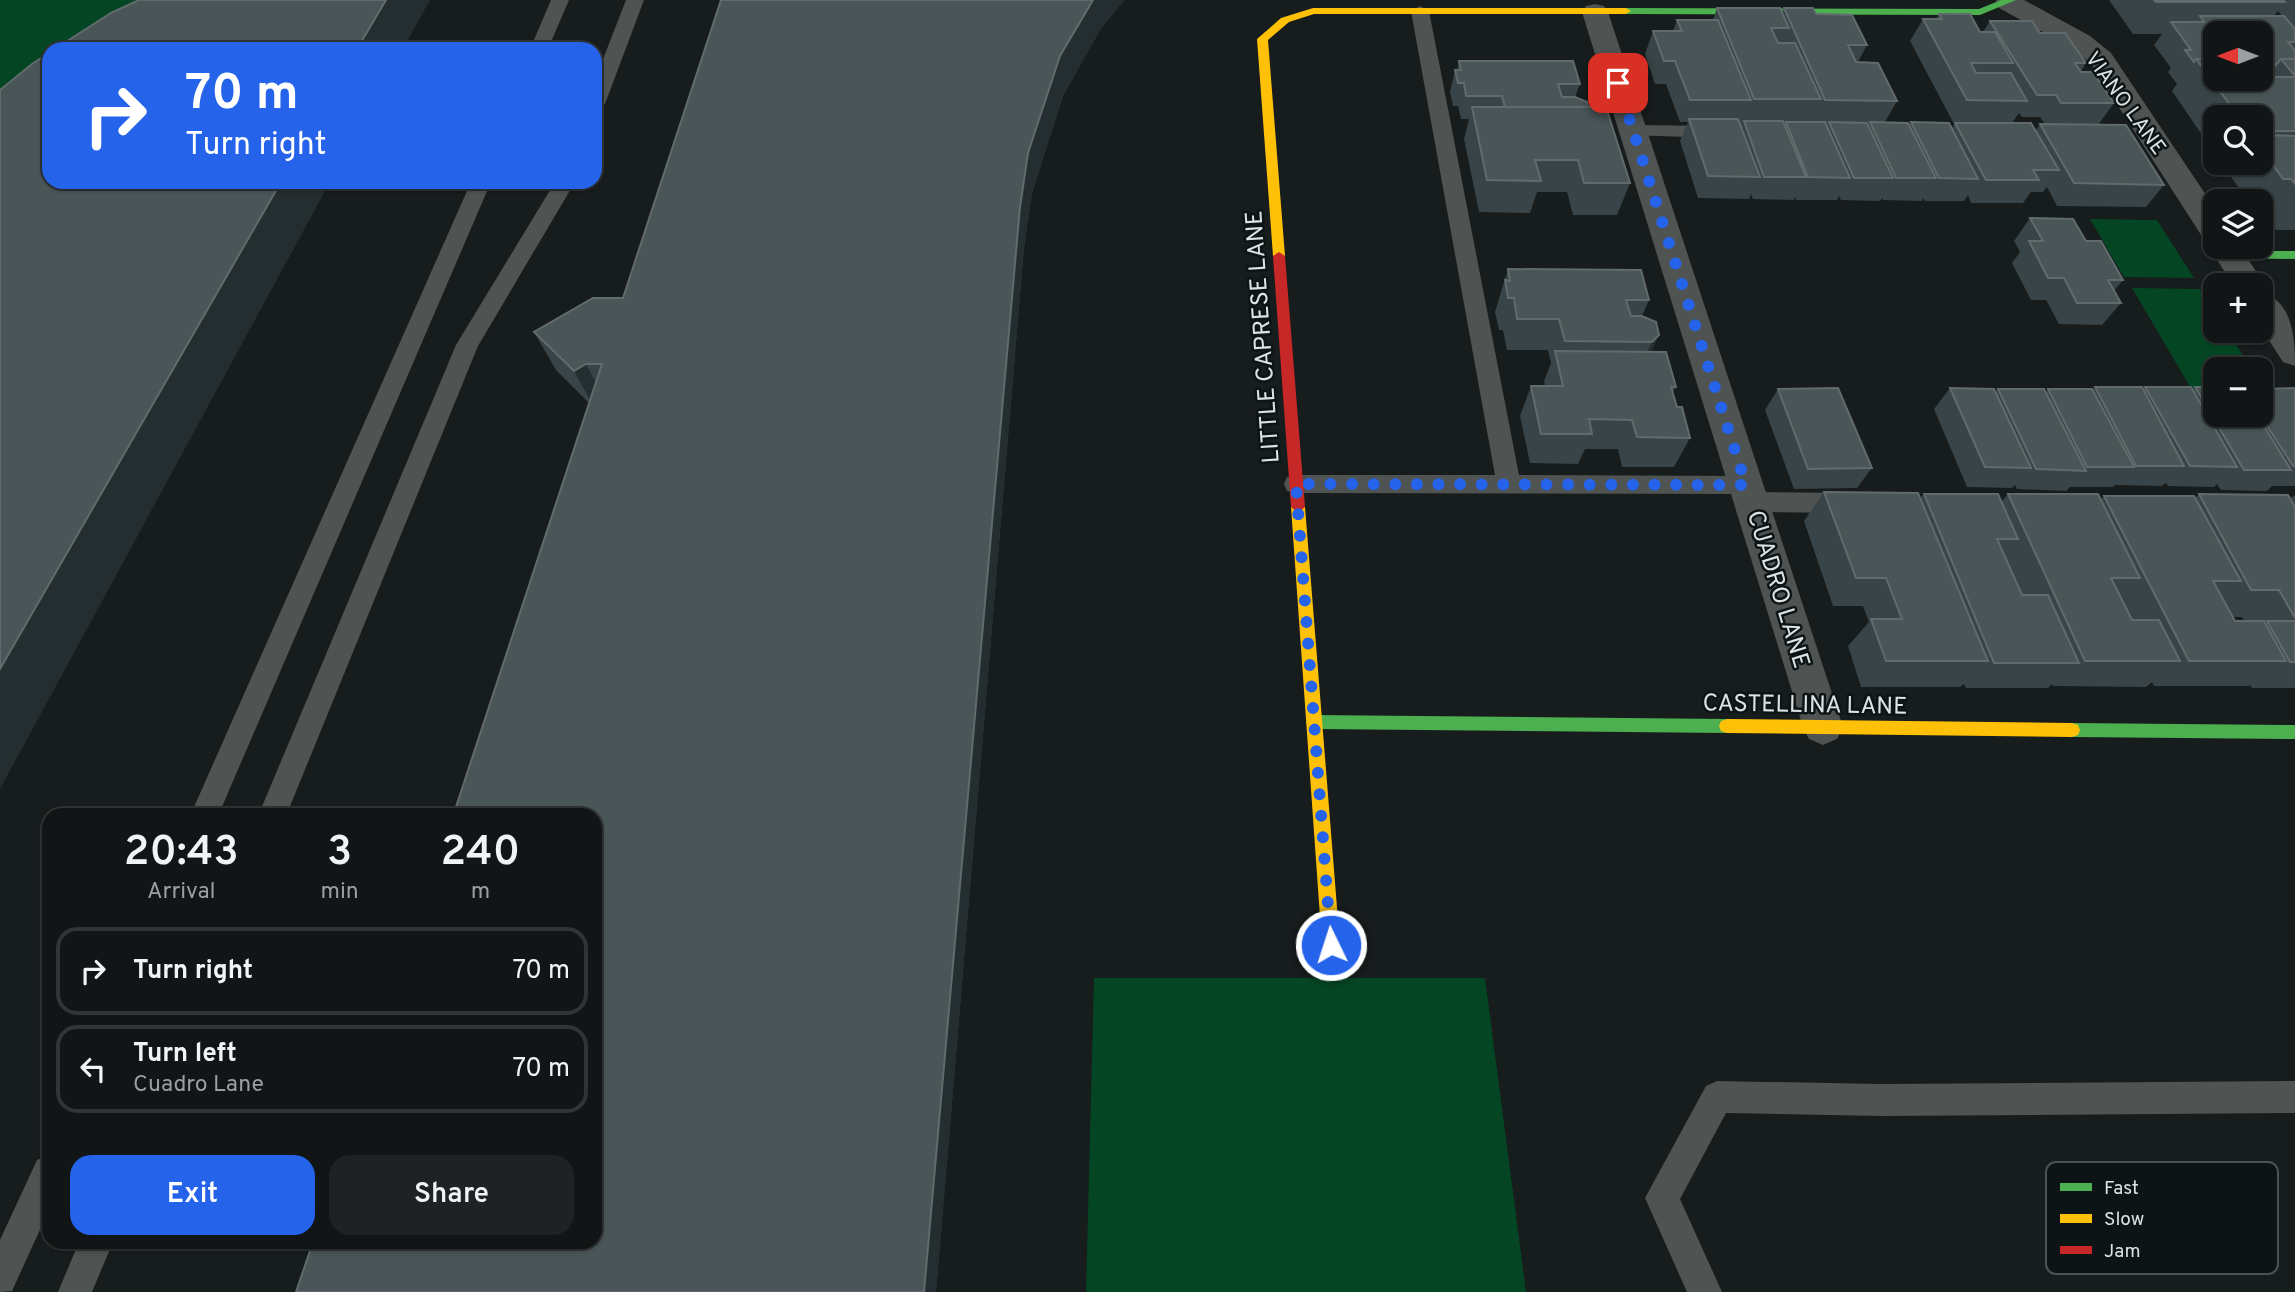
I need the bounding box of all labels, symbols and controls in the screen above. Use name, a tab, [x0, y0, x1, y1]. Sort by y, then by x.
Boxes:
north arrow	[2203, 21, 2273, 91]
map controls	[2203, 21, 2273, 427]
street label: VIANO LANE	[2078, 47, 2171, 161]
pin	[1588, 53, 1648, 113]
icon: arrive	[1599, 64, 1637, 102]
text: 70 m	[185, 65, 299, 127]
icon: right	[70, 70, 161, 161]
button: search	[2203, 105, 2273, 175]
text: Turn right	[185, 126, 327, 166]
button: layers	[2203, 189, 2273, 259]
street label: LITTLE CAPRESE LANE	[1240, 210, 1288, 464]
button: +	[2203, 273, 2273, 343]
button: −	[2203, 357, 2273, 427]
street label: CUADRO LANE	[1739, 507, 1815, 672]
street label: CASTELLINA LANE	[1702, 689, 1908, 723]
text: 20:43	[124, 827, 239, 880]
text: 3	[327, 827, 352, 880]
text: 240	[441, 827, 520, 880]
text: Arrival	[147, 878, 216, 907]
text: min	[321, 878, 359, 907]
text: m	[471, 878, 490, 907]
position arrow	[1294, 908, 1368, 982]
icon: right	[74, 952, 112, 990]
text: Turn right	[133, 955, 253, 988]
text: 70 m	[512, 955, 570, 988]
text: Turn left	[133, 1038, 237, 1071]
icon: left	[74, 1050, 112, 1088]
text: 70 m	[512, 1053, 570, 1086]
text: Cuadro Lane	[133, 1071, 264, 1100]
button: Exit	[70, 1155, 315, 1235]
button: Share	[329, 1155, 574, 1235]
legend	[2046, 1162, 2278, 1274]
text: Fast	[2104, 1177, 2139, 1201]
text: Slow	[2104, 1208, 2144, 1232]
text: Jam	[2104, 1240, 2141, 1264]

